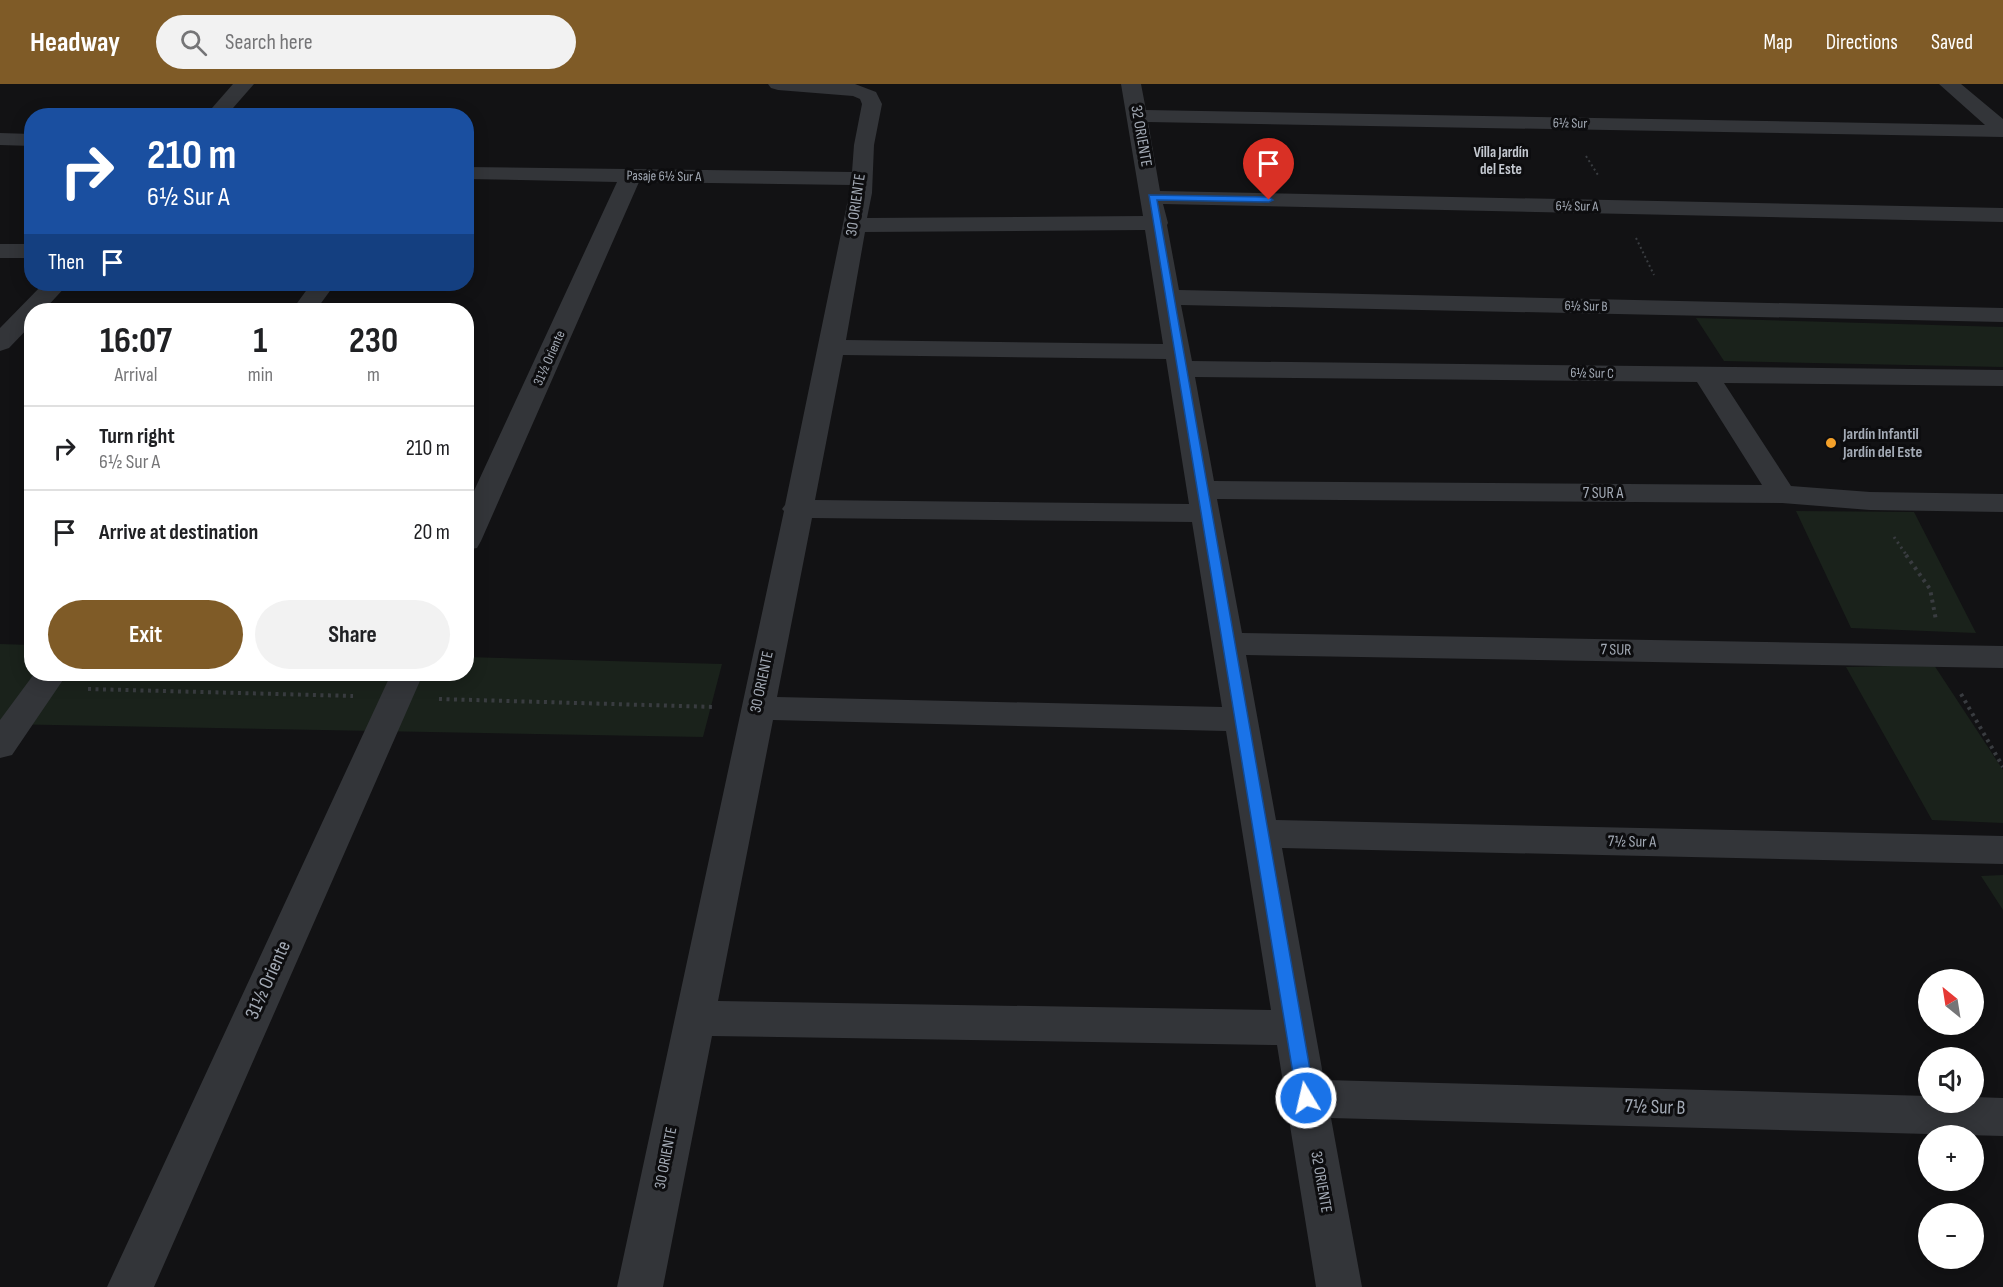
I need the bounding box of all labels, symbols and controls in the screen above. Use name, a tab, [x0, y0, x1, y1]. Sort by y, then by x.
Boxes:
search box	[156, 15, 576, 69]
text: Headway	[30, 26, 120, 59]
icon: search	[177, 26, 210, 59]
text: Search here	[225, 29, 312, 56]
text: Map	[1763, 30, 1793, 55]
text: Directions	[1826, 30, 1898, 55]
text: Saved	[1931, 30, 1973, 55]
street label: 32 ORIENTE	[1126, 104, 1156, 168]
street label: 6½ Sur	[1553, 114, 1587, 132]
text: 210 m	[147, 130, 236, 181]
icon: right	[48, 132, 126, 210]
pin	[1243, 138, 1294, 200]
district label: Villa Jardín del Este	[1473, 143, 1529, 179]
icon: arrive	[1252, 147, 1285, 180]
street label: Pasaje 6½ Sur A	[627, 167, 702, 185]
street label: 30 ORIENTE	[842, 173, 870, 237]
text: 6½ Sur A	[147, 181, 230, 213]
street label: 6½ Sur A	[1555, 197, 1600, 215]
icon: arrive	[96, 246, 129, 279]
text: Then	[48, 249, 84, 276]
street label: 6½ Sur B	[1564, 297, 1608, 315]
text: 16:07	[100, 320, 172, 363]
text: 1	[253, 320, 267, 363]
text: 230	[349, 320, 398, 363]
street label: 31½ Oriente	[529, 328, 569, 388]
text: Arrival	[114, 363, 157, 387]
text: min	[248, 363, 273, 387]
text: m	[367, 363, 380, 387]
street label: 6½ Sur C	[1570, 364, 1614, 382]
text: Turn right	[99, 423, 175, 450]
place label: Jardín Infantil Jardín del Este	[1842, 425, 1923, 462]
icon: right	[48, 432, 81, 465]
text: 210 m	[406, 435, 450, 462]
marker: Jardín Infantil Jardín del Este	[1824, 436, 1838, 450]
text: 6½ Sur A	[99, 450, 160, 474]
street label: 7 SUR A	[1583, 484, 1623, 503]
icon: arrive	[48, 516, 81, 549]
text: Arrive at destination	[99, 519, 258, 546]
text: 20 m	[414, 519, 450, 546]
button: Exit	[48, 600, 243, 669]
button: Share	[255, 600, 450, 669]
street label: 7 SUR	[1600, 640, 1632, 660]
street label: 30 ORIENTE	[746, 649, 778, 715]
street label: 7½ Sur A	[1608, 832, 1656, 852]
street label: 31½ Oriente	[240, 937, 296, 1023]
north arrow	[1918, 969, 1984, 1035]
map controls	[1918, 969, 1984, 1269]
button: sound	[1918, 1047, 1984, 1113]
position arrow	[1274, 1066, 1338, 1130]
street label: 7½ Sur B	[1624, 1094, 1686, 1120]
street label: 30 ORIENTE	[651, 1125, 681, 1191]
button: +	[1918, 1125, 1984, 1191]
street label: 32 ORIENTE	[1306, 1150, 1336, 1214]
button: −	[1918, 1203, 1984, 1269]

